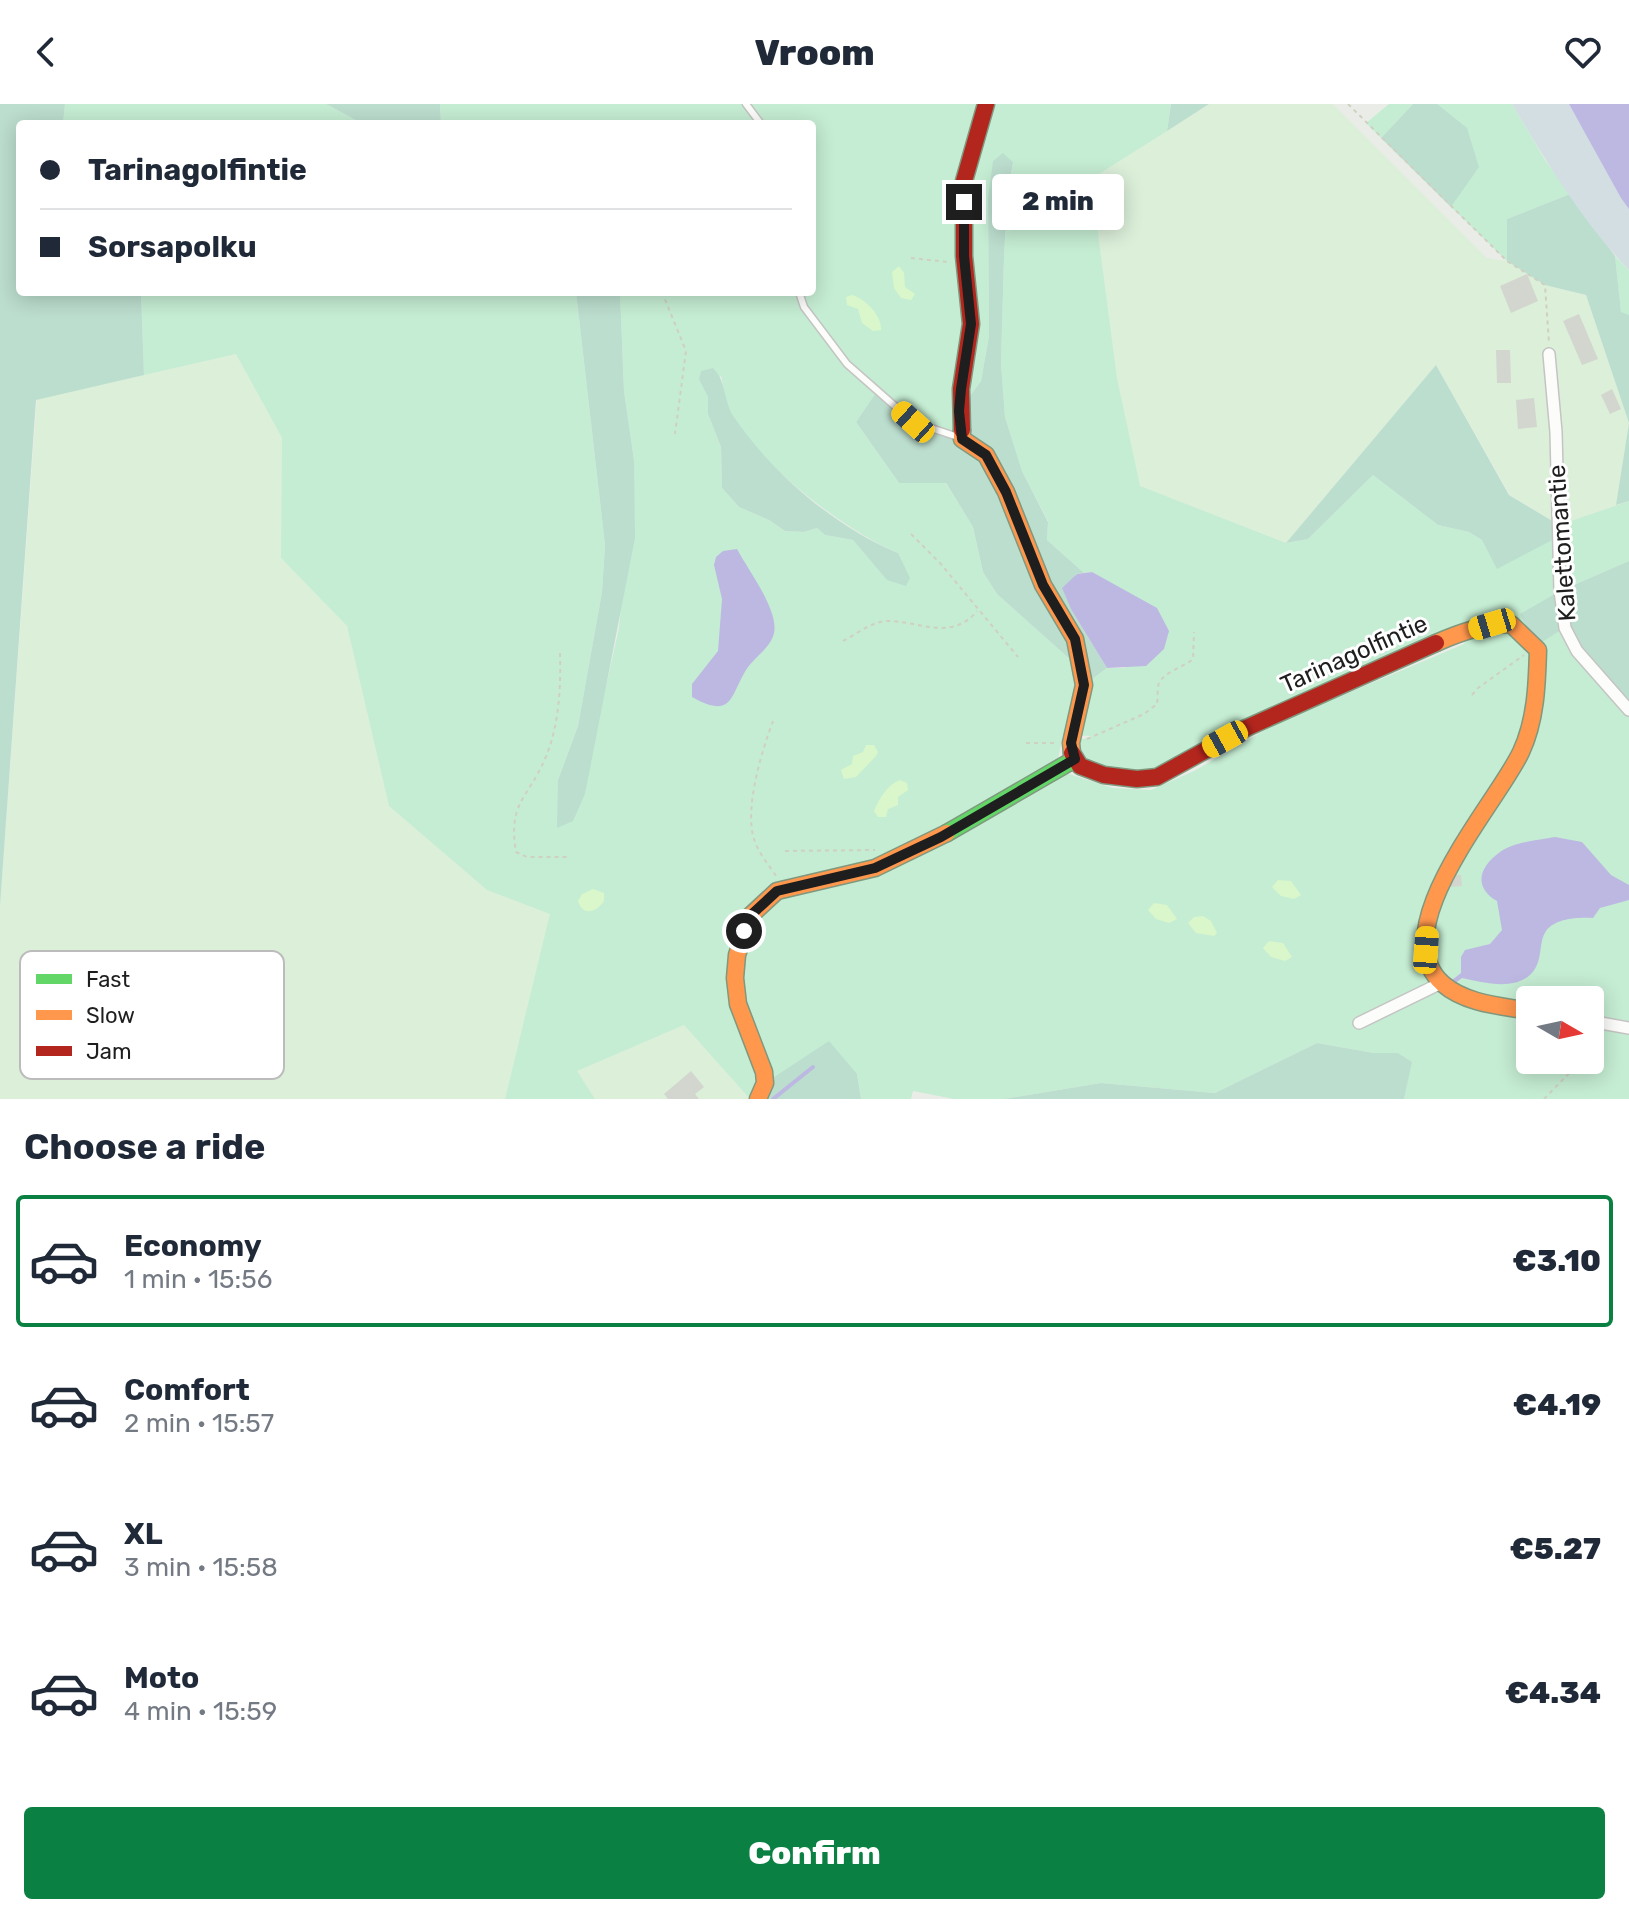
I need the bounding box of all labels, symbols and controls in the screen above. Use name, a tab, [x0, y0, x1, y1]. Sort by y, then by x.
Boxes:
icon: back	[24, 30, 68, 74]
icon: heart	[1561, 30, 1605, 74]
text: Vroom	[754, 31, 875, 74]
text: Tarinagolfintie	[88, 152, 307, 188]
callout: 2 min	[992, 174, 1124, 230]
route end	[946, 184, 982, 220]
text: 2 min	[1022, 186, 1094, 217]
text: Sorsapolku	[88, 229, 257, 265]
car	[887, 397, 939, 447]
street label: Kalettomantie	[1543, 464, 1581, 622]
car	[1466, 606, 1518, 642]
street label: Tarinagolfintie	[1276, 609, 1432, 699]
car	[1198, 717, 1252, 761]
route start	[726, 913, 762, 949]
car	[1412, 925, 1440, 975]
legend	[20, 951, 284, 1079]
text: Fast	[86, 966, 131, 993]
north arrow	[1516, 986, 1604, 1074]
map controls	[1516, 986, 1604, 1074]
text: Slow	[86, 1002, 135, 1029]
text: Jam	[86, 1038, 132, 1065]
text: Choose a ride	[24, 1125, 265, 1168]
icon: car	[28, 1225, 100, 1297]
text: Economy	[124, 1228, 262, 1264]
text: €3.10	[1513, 1243, 1601, 1279]
text: 1 min · 15:56	[124, 1264, 272, 1295]
icon: car	[28, 1369, 100, 1441]
text: Comfort	[124, 1372, 250, 1408]
text: €4.19	[1513, 1387, 1601, 1423]
text: 2 min · 15:57	[124, 1408, 274, 1439]
icon: car	[28, 1513, 100, 1585]
text: XL	[124, 1516, 163, 1552]
text: €5.27	[1510, 1531, 1601, 1567]
text: 3 min · 15:58	[124, 1552, 278, 1583]
icon: car	[28, 1657, 100, 1729]
text: Moto	[124, 1660, 199, 1696]
text: €4.34	[1505, 1675, 1601, 1711]
text: 4 min · 15:59	[124, 1696, 277, 1727]
button: Confirm	[24, 1807, 1605, 1899]

